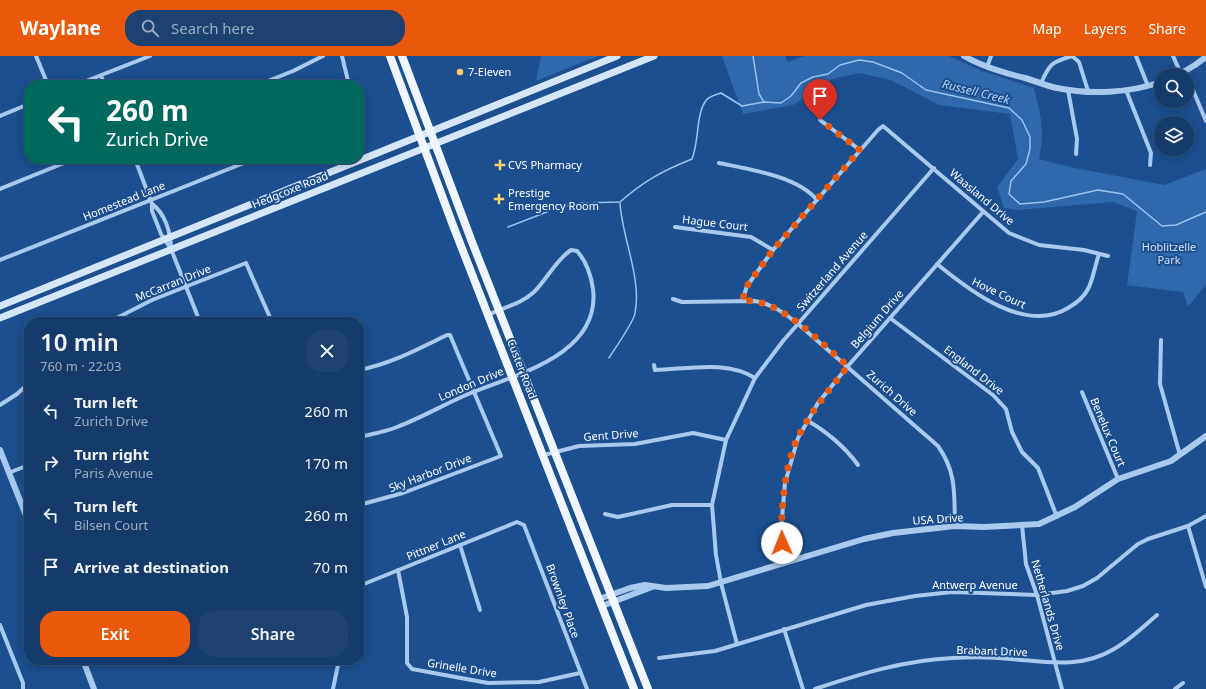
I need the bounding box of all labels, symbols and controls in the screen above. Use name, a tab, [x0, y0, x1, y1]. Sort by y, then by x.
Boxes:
search box	[125, 10, 405, 46]
text: Waylane	[20, 15, 101, 41]
icon: search	[139, 17, 161, 39]
text: Search here	[171, 18, 254, 38]
text: Map	[1033, 19, 1062, 38]
text: Layers	[1084, 19, 1126, 38]
text: Share	[1148, 19, 1186, 38]
place label: 7-Eleven	[468, 64, 511, 79]
marker: 7-Eleven	[455, 67, 465, 77]
map controls	[1154, 68, 1194, 156]
button: search	[1154, 68, 1194, 108]
water label: Russell Creek	[941, 75, 1013, 108]
pin	[803, 79, 837, 120]
icon: arrive	[809, 85, 831, 107]
text: 260 m	[106, 91, 189, 129]
icon: left	[40, 96, 92, 148]
button: layers	[1154, 116, 1194, 156]
text: Zurich Drive	[106, 127, 208, 151]
place label: CVS Pharmacy	[508, 157, 582, 172]
marker: CVS Pharmacy	[495, 160, 505, 170]
street label: Waasland Drive	[947, 165, 1018, 228]
street label: Hedgcoxe Road	[250, 167, 330, 212]
street label: Homestead Lane	[80, 177, 167, 224]
place label: Prestige Emergency Room	[508, 185, 599, 213]
marker: Prestige Emergency Room	[493, 193, 505, 205]
street label: Hague Court	[681, 211, 749, 234]
street label: Switzerland Avenue	[793, 227, 871, 314]
park label: Hoblitzelle Park	[1142, 239, 1196, 267]
street label: McCarran Drive	[133, 261, 213, 305]
street label: Hove Court	[970, 273, 1029, 312]
street label: Belgium Drive	[847, 286, 906, 351]
text: 10 min	[40, 325, 119, 358]
button: close	[306, 330, 348, 372]
street label: Custer Road	[504, 337, 541, 401]
street label: England Drive	[941, 341, 1007, 398]
text: 760 m · 22:03	[40, 357, 121, 375]
street label: London Drive	[436, 363, 506, 404]
street label: Zurich Drive	[864, 366, 921, 419]
text: Turn left	[74, 392, 138, 412]
street label: Benelux Court	[1087, 395, 1130, 469]
icon: left	[40, 400, 62, 422]
text: 260 m	[304, 401, 348, 421]
text: Zurich Drive	[74, 412, 148, 430]
street label: Gent Drive	[583, 425, 639, 444]
text: Turn right	[74, 444, 149, 464]
street label: Sky Harbor Drive	[386, 450, 473, 495]
icon: right	[40, 452, 62, 474]
text: 170 m	[304, 453, 348, 473]
text: Paris Avenue	[74, 464, 153, 482]
text: Turn left	[74, 496, 138, 516]
icon: left	[40, 504, 62, 526]
text: 260 m	[304, 505, 348, 525]
street label: USA Drive	[912, 509, 964, 528]
text: Bilsen Court	[74, 516, 148, 534]
position arrow	[761, 522, 803, 564]
street label: Pittner Lane	[404, 526, 468, 563]
icon: arrive	[40, 556, 62, 578]
text: Arrive at destination	[74, 557, 229, 577]
text: 70 m	[313, 557, 348, 577]
street label: Netherlands Drive	[1028, 558, 1069, 652]
street label: Brownley Place	[543, 562, 584, 640]
street label: Antwerp Avenue	[932, 577, 1018, 592]
button: Exit	[40, 611, 190, 657]
button: Share	[198, 611, 348, 657]
street label: Brabant Drive	[956, 642, 1028, 659]
street label: Grinelle Drive	[426, 655, 498, 680]

